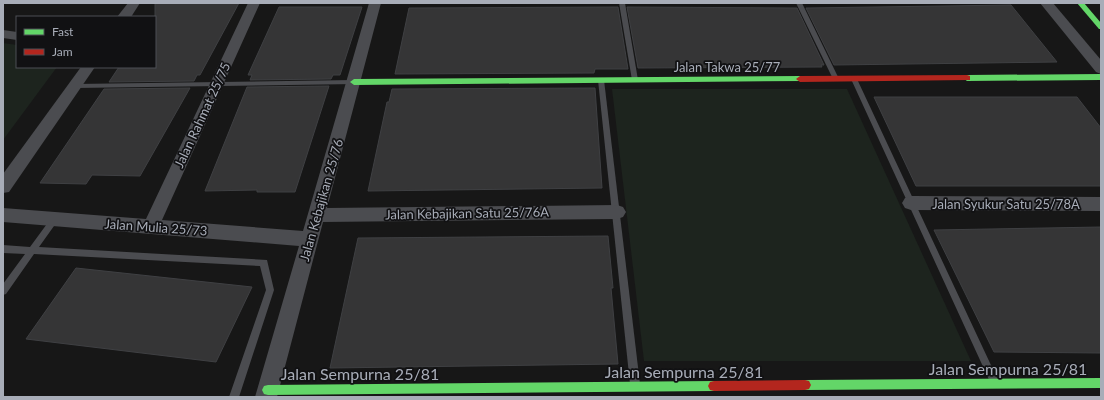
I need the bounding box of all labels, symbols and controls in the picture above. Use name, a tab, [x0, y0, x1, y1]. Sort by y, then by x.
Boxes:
legend	[16, 16, 156, 68]
text: Fast	[52, 24, 74, 39]
text: Jam	[52, 44, 73, 59]
street label: Jalan Takwa 25/77	[674, 59, 781, 75]
street label: Jalan Rahmat 25/75	[171, 60, 233, 170]
street label: Jalan Kebajikan 25/76	[296, 137, 346, 263]
street label: Jalan Syukur Satu 25/78A	[932, 196, 1080, 212]
street label: Jalan Kebajikan Satu 25/76A	[385, 204, 549, 222]
street label: Jalan Mulia 25/73	[104, 215, 208, 239]
street label: Jalan Sempurna 25/81	[929, 359, 1087, 378]
street label: Jalan Sempurna 25/81	[605, 362, 763, 381]
street label: Jalan Sempurna 25/81	[281, 364, 439, 383]

